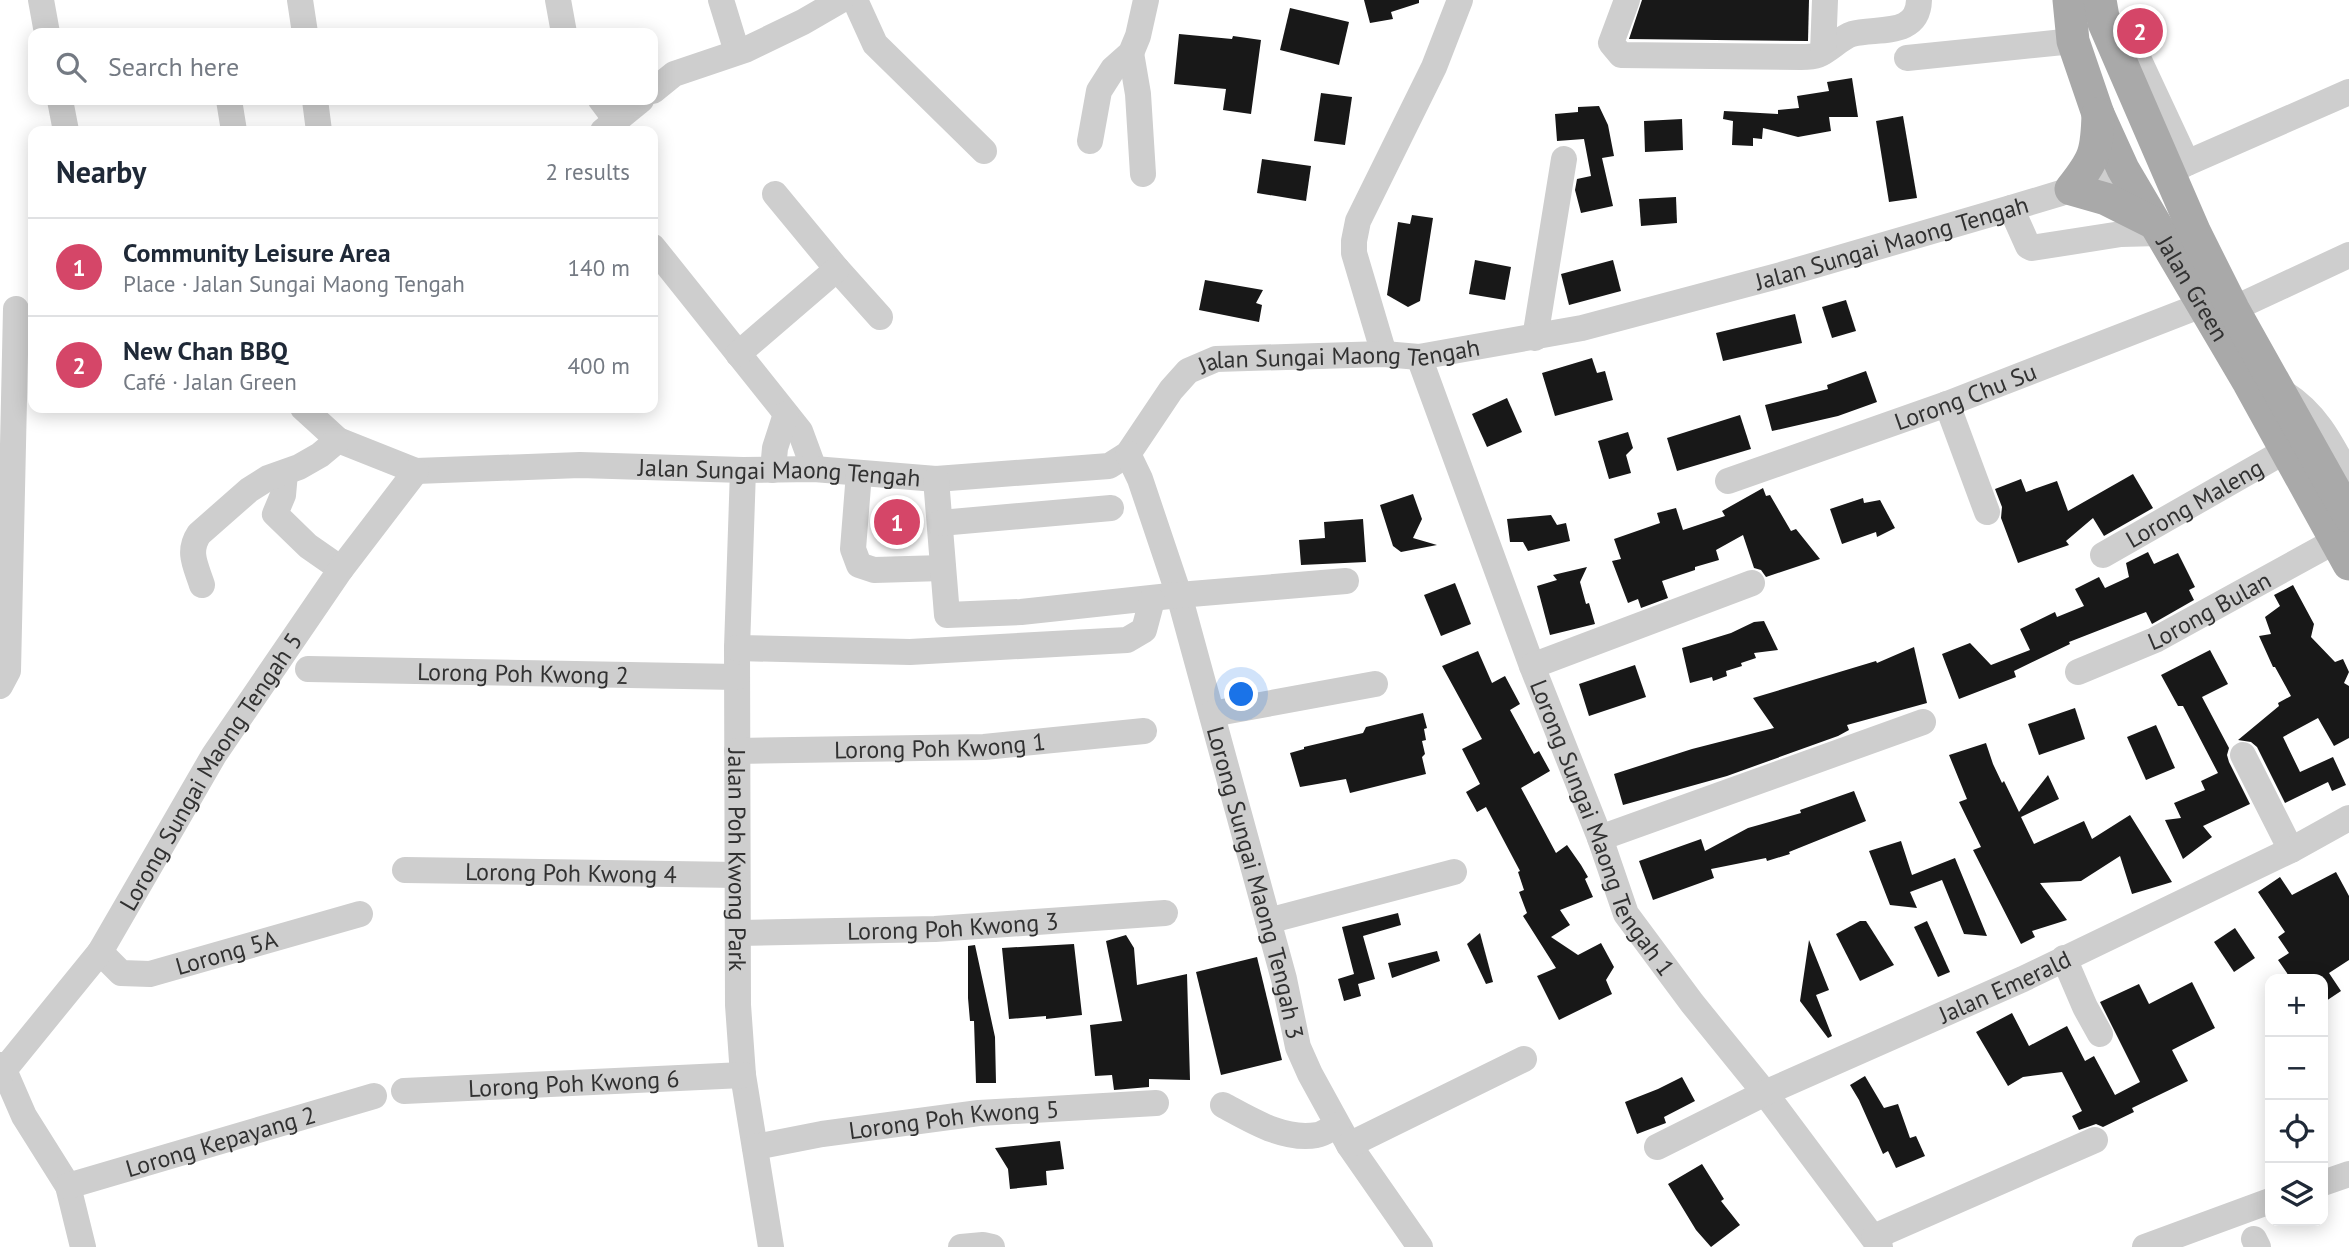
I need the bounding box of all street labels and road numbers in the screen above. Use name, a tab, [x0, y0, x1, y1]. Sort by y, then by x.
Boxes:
street label: Jalan Sungai Maong Tengah	[1751, 188, 2032, 297]
street label: Jalan Green	[2149, 229, 2236, 347]
street label: Jalan Sungai Maong Tengah	[1192, 331, 1482, 381]
street label: Lorong Chu Su	[1890, 355, 2041, 437]
street label: Jalan Sungai Maong Tengah	[637, 451, 922, 493]
street label: Lorong Maleng	[2120, 451, 2269, 554]
street label: Lorong Bulan	[2143, 564, 2276, 657]
street label: Lorong Sungai Maong Tengah 5	[112, 626, 309, 916]
street label: Lorong Poh Kwong 2	[417, 656, 629, 690]
street label: Lorong Sungai Maong Tengah 1	[1523, 675, 1682, 982]
street label: Lorong Sungai Maong Tengah 3	[1200, 723, 1311, 1042]
street label: Lorong Poh Kwong 1	[834, 725, 1047, 765]
street label: Jalan Poh Kwong Park	[722, 748, 753, 972]
street label: Lorong Poh Kwong 4	[465, 855, 677, 890]
street label: Lorong Poh Kwong 3	[847, 905, 1060, 946]
street label: Lorong 5A	[172, 923, 281, 981]
street label: Jalan Emerald	[1933, 943, 2076, 1030]
street label: Lorong Poh Kwong 6	[467, 1063, 680, 1103]
street label: Lorong Poh Kwong 5	[847, 1093, 1060, 1146]
street label: Lorong Kepayang 2	[122, 1099, 319, 1184]

